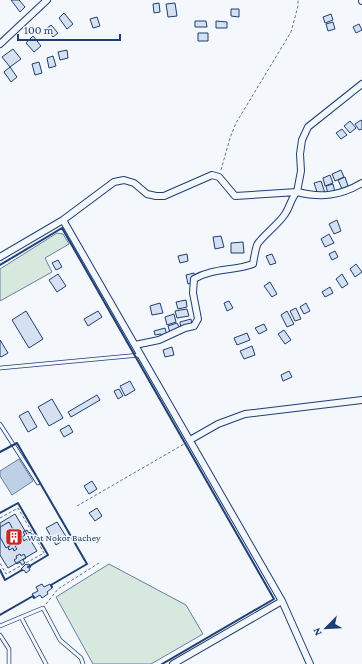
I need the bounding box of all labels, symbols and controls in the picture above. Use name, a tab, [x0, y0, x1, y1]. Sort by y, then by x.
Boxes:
scale bar	[18, 16, 120, 42]
text: 100 m	[24, 23, 54, 37]
building icon: Wat Nokor Bachey	[4, 527, 24, 547]
place label: Wat Nokor Bachey	[27, 532, 101, 543]
north arrow	[306, 608, 346, 648]
text: N	[310, 626, 324, 638]

